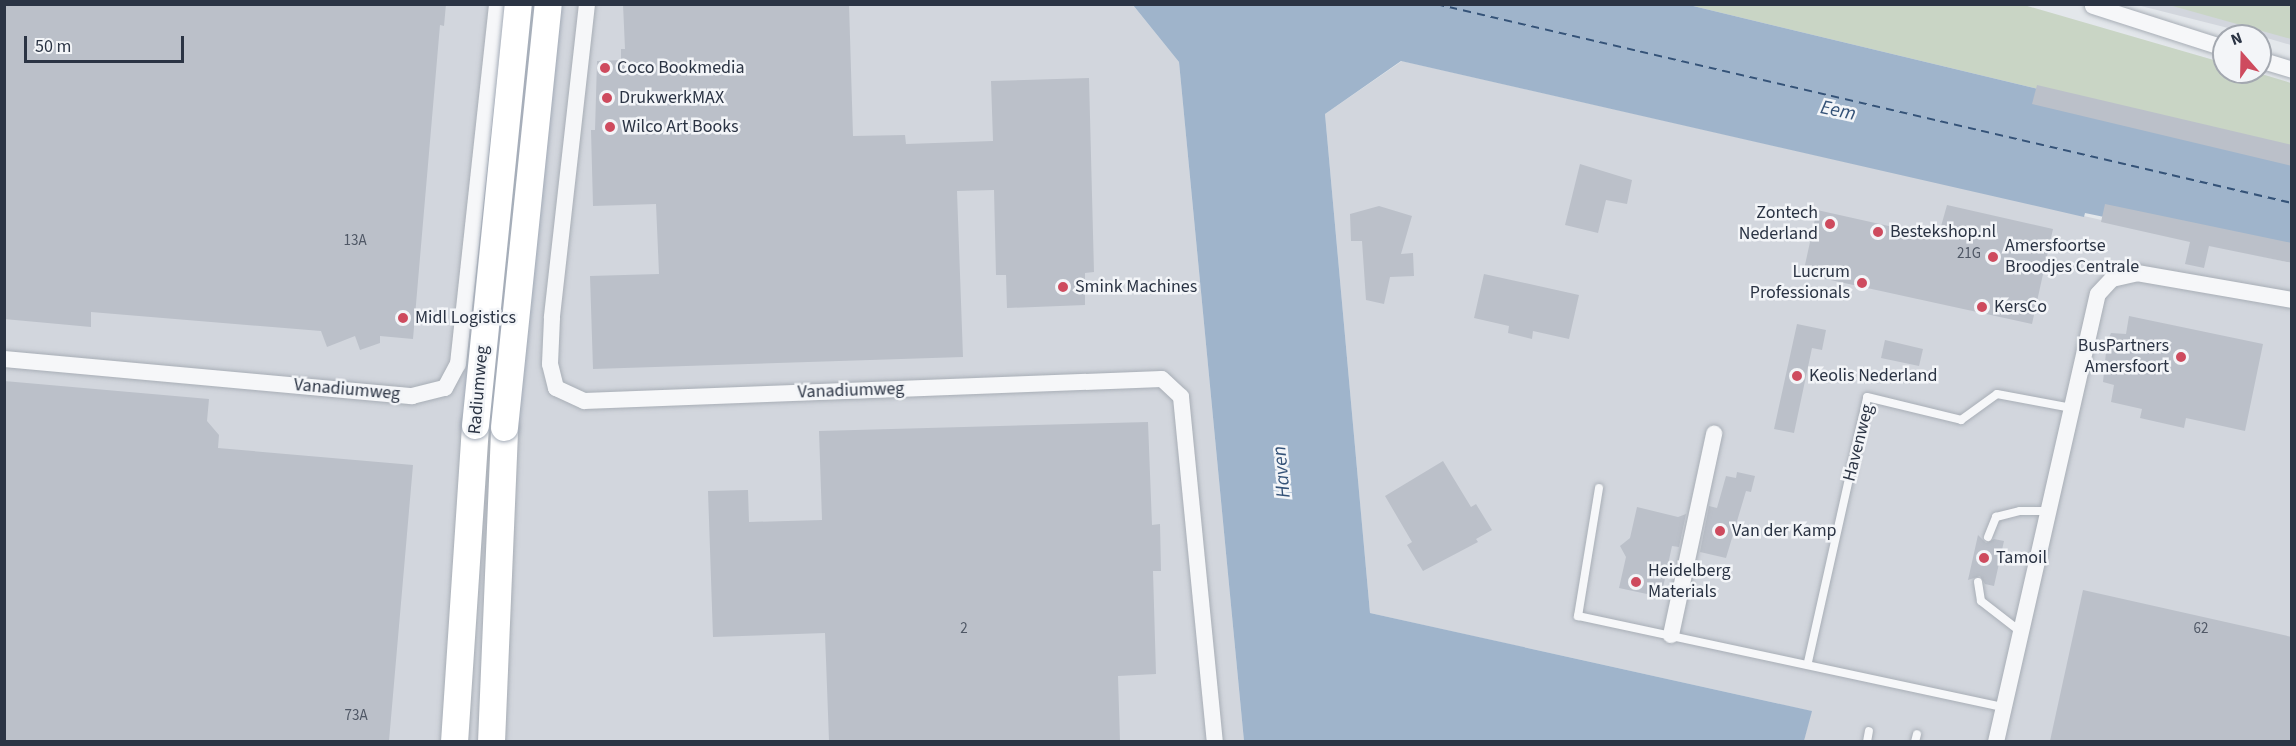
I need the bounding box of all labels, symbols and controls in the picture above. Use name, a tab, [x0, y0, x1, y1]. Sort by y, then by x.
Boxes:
scale bar	[27, 24, 188, 62]
north arrow	[2212, 24, 2272, 84]
text: N	[2228, 27, 2245, 51]
text: 50 m	[35, 34, 71, 59]
place label: Coco Bookmedia	[617, 57, 745, 79]
marker: Coco Bookmedia	[598, 61, 612, 75]
place label: DrukwerkMAX	[619, 87, 724, 109]
marker: DrukwerkMAX	[600, 91, 614, 105]
water label: Eem	[1818, 96, 1858, 126]
place label: Wilco Art Books	[622, 116, 739, 138]
marker: Wilco Art Books	[603, 120, 617, 134]
place label: Zontech Nederland	[1739, 203, 1818, 246]
marker: Zontech Nederland	[1823, 217, 1837, 231]
place label: Bestekshop.nl	[1890, 221, 1996, 243]
marker: Bestekshop.nl	[1871, 225, 1885, 239]
house number: 13A	[343, 232, 367, 250]
place label: Amersfoortse Broodjes Centrale	[2005, 236, 2139, 278]
house number: 21G	[1957, 245, 1981, 263]
marker: Amersfoortse Broodjes Centrale	[1986, 250, 2000, 264]
place label: Lucrum Professionals	[1750, 262, 1850, 304]
place label: Smink Machines	[1075, 276, 1197, 298]
marker: Lucrum Professionals	[1855, 276, 1869, 290]
marker: Smink Machines	[1056, 280, 1070, 294]
place label: KersCo	[1994, 296, 2047, 318]
marker: KersCo	[1975, 300, 1989, 314]
place label: Midl Logistics	[415, 307, 516, 329]
marker: Midl Logistics	[396, 311, 410, 325]
place label: BusPartners Amersfoort	[2078, 336, 2169, 378]
street label: Radiumweg	[464, 345, 494, 435]
marker: BusPartners Amersfoort	[2174, 350, 2188, 364]
place label: Keolis Nederland	[1809, 365, 1937, 387]
marker: Keolis Nederland	[1790, 369, 1804, 383]
street label: Vanadiumweg	[293, 375, 401, 405]
street label: Vanadiumweg	[797, 378, 905, 404]
street label: Havenweg	[1839, 402, 1879, 484]
water label: Haven	[1268, 445, 1296, 499]
place label: Van der Kamp	[1732, 520, 1837, 542]
marker: Van der Kamp	[1713, 524, 1727, 538]
place label: Tamoil	[1996, 547, 2047, 569]
marker: Tamoil	[1977, 551, 1991, 565]
place label: Heidelberg Materials	[1648, 561, 1731, 604]
marker: Heidelberg Materials	[1629, 575, 1643, 589]
house number: 2	[960, 620, 968, 638]
house number: 62	[2194, 620, 2208, 638]
house number: 73A	[344, 707, 368, 725]

